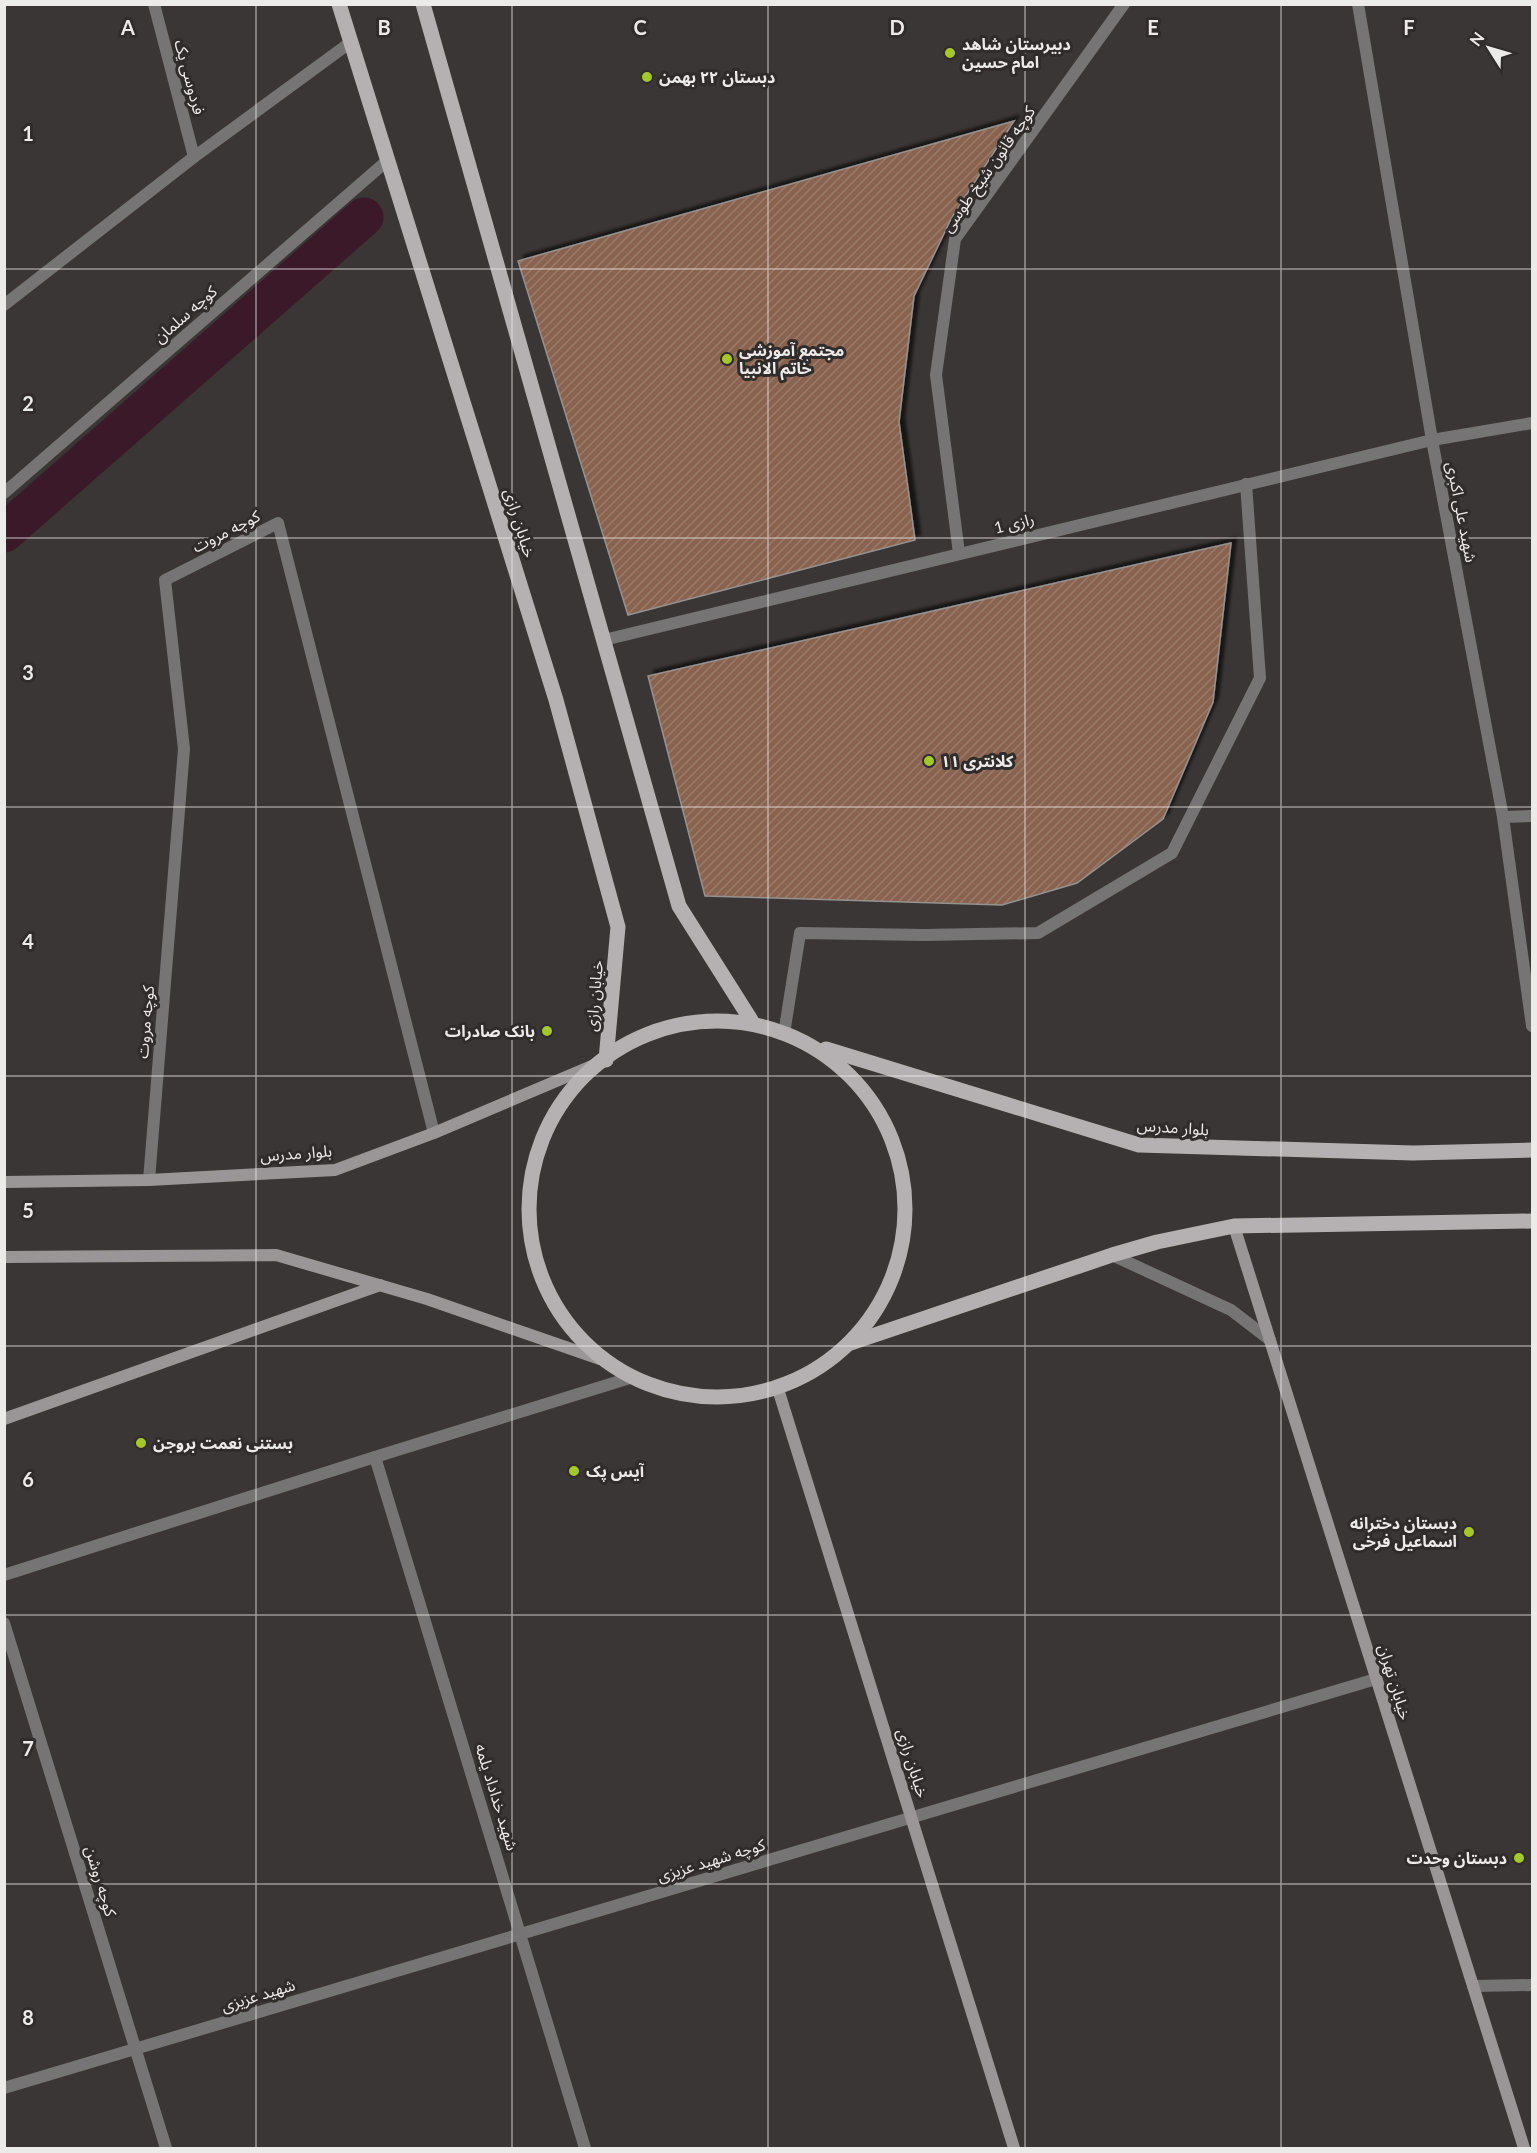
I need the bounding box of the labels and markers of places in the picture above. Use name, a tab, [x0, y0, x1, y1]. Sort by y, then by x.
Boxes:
place label: دبیرستان شاهد امام حسین	[962, 34, 1071, 74]
marker: دبیرستان شاهد امام حسین	[943, 46, 957, 60]
place label: دبستان ۲۲ بهمن	[659, 67, 775, 87]
marker: دبستان ۲۲ بهمن	[640, 70, 654, 84]
place label: مجتمع آموزشی خاتم الانبیا	[739, 340, 844, 381]
marker: مجتمع آموزشی خاتم الانبیا	[720, 352, 734, 366]
place label: کلانتری ۱۱	[941, 751, 1014, 771]
marker: کلانتری ۱۱	[922, 754, 936, 768]
place label: بانک صادرات	[445, 1021, 535, 1041]
marker: بانک صادرات	[540, 1024, 554, 1038]
place label: بستنی نعمت بروجن	[153, 1433, 293, 1453]
marker: بستنی نعمت بروجن	[134, 1436, 148, 1450]
place label: آیس پک	[586, 1461, 645, 1482]
marker: آیس پک	[567, 1464, 581, 1478]
place label: دبستان دخترانه اسماعیل فرخی	[1350, 1513, 1457, 1551]
marker: دبستان دخترانه اسماعیل فرخی	[1462, 1525, 1476, 1539]
place label: دبستان وحدت	[1406, 1848, 1507, 1868]
marker: دبستان وحدت	[1512, 1851, 1526, 1865]

